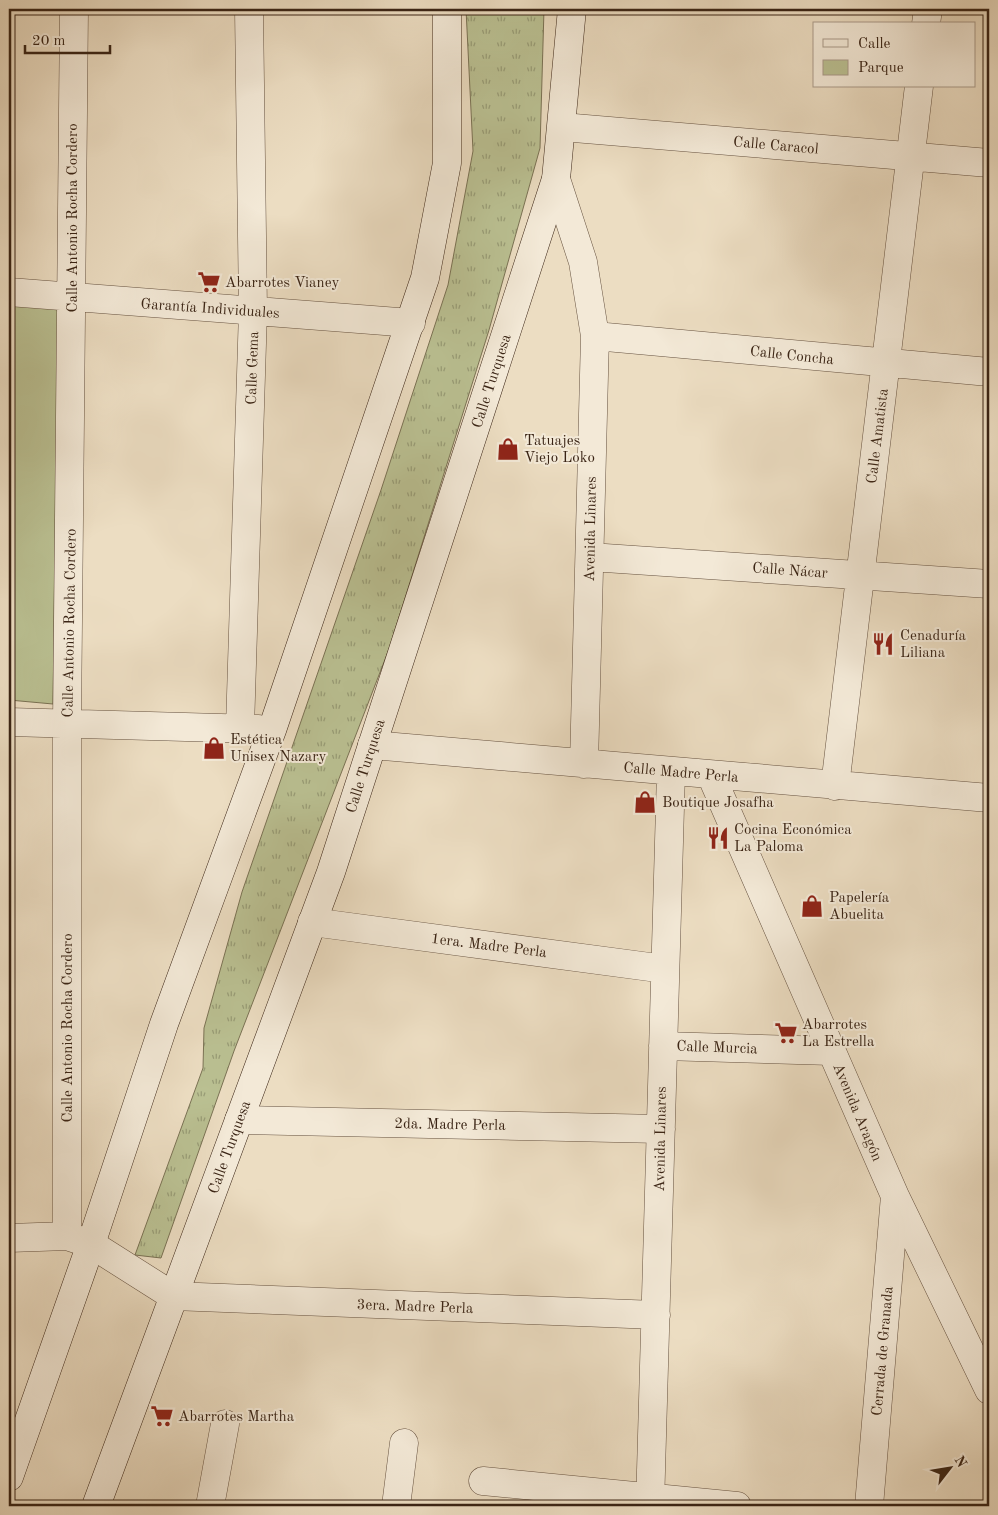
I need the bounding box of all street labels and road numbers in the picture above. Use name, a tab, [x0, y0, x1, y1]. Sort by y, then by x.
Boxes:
street label: Calle Antonio Rocha Cordero	[66, 123, 81, 313]
street label: Calle Caracol	[733, 135, 819, 158]
street label: Garantía Individuales	[140, 297, 280, 322]
street label: Calle Gema	[245, 330, 262, 405]
street label: Calle Turquesa	[470, 332, 515, 430]
street label: Calle Concha	[749, 345, 835, 368]
street label: Calle Amatista	[865, 387, 892, 485]
street label: Avenida Linares	[583, 476, 600, 582]
street label: Calle Antonio Rocha Cordero	[61, 528, 80, 718]
street label: Calle Nácar	[752, 561, 828, 582]
street label: Calle Turquesa	[344, 717, 389, 815]
street label: Calle Madre Perla	[623, 761, 740, 786]
street label: 1era. Madre Perla	[430, 932, 548, 961]
street label: Calle Antonio Rocha Cordero	[61, 933, 76, 1123]
street label: Calle Murcia	[676, 1040, 758, 1057]
street label: Avenida Aragón	[829, 1061, 884, 1164]
street label: Avenida Linares	[653, 1086, 670, 1192]
street label: Calle Turquesa	[207, 1098, 254, 1196]
street label: 2da. Madre Perla	[394, 1117, 506, 1134]
street label: Cerrada de Granada	[870, 1285, 897, 1417]
street label: 3era. Madre Perla	[356, 1298, 474, 1317]

